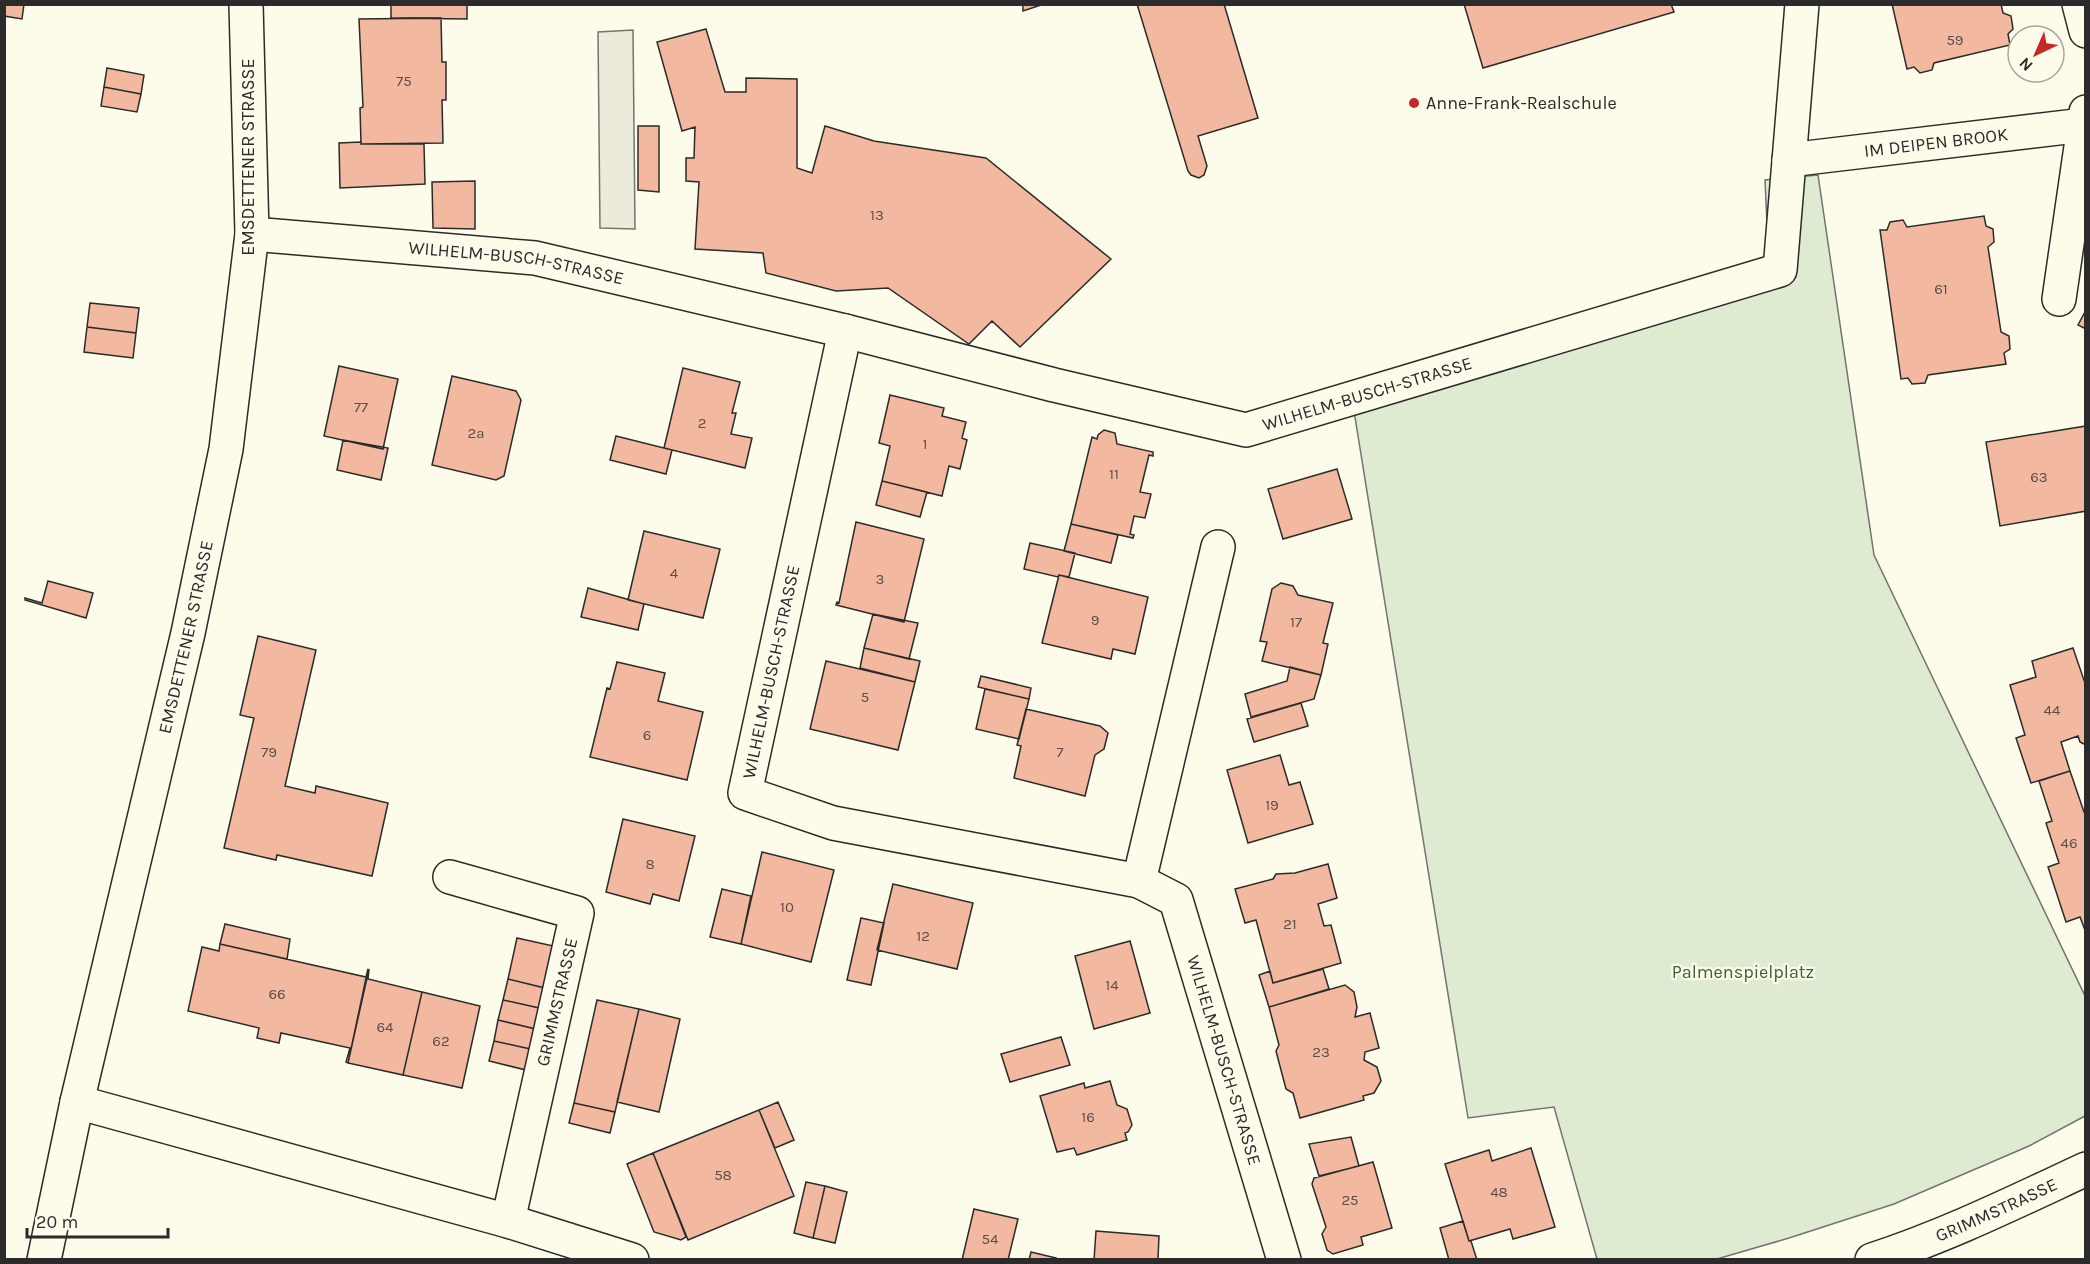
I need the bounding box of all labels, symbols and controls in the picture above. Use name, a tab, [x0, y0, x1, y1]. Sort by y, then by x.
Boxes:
north arrow	[2006, 24, 2066, 84]
house number: 59	[1946, 31, 1964, 49]
text: N	[2015, 54, 2037, 75]
street label: EMSDETTENER STRASSE	[237, 58, 259, 256]
house number: 75	[396, 72, 412, 90]
place label: Anne-Frank-Realschule	[1426, 92, 1617, 114]
marker: Anne-Frank-Realschule	[1407, 96, 1421, 110]
street label: IM DEIPEN BROOK	[1863, 123, 2009, 162]
house number: 13	[870, 206, 884, 224]
street label: WILHELM-BUSCH-STRASSE	[407, 236, 626, 290]
house number: 61	[1934, 280, 1948, 298]
street label: WILHELM-BUSCH-STRASSE	[1260, 352, 1475, 436]
house number: 77	[354, 398, 368, 416]
house number: 2	[698, 414, 706, 432]
house number: 2a	[468, 424, 484, 442]
house number: 1	[923, 435, 927, 453]
house number: 11	[1109, 465, 1119, 483]
house number: 63	[2030, 468, 2048, 486]
street label: EMSDETTENER STRASSE	[154, 538, 218, 736]
street label: WILHELM-BUSCH-STRASSE	[738, 563, 804, 781]
house number: 4	[670, 564, 679, 582]
house number: 3	[876, 570, 884, 588]
house number: 9	[1091, 611, 1099, 629]
house number: 17	[1290, 613, 1302, 631]
house number: 5	[861, 688, 869, 706]
house number: 44	[2044, 701, 2061, 719]
house number: 6	[643, 726, 651, 744]
house number: 79	[261, 743, 277, 761]
house number: 7	[1056, 743, 1064, 761]
house number: 19	[1265, 796, 1279, 814]
house number: 46	[2061, 834, 2077, 852]
house number: 8	[645, 855, 655, 873]
house number: 10	[780, 898, 794, 916]
house number: 21	[1283, 915, 1297, 933]
house number: 12	[916, 927, 930, 945]
street label: GRIMMSTRASSE	[532, 936, 582, 1068]
street label: WILHELM-BUSCH-STRASSE	[1182, 953, 1266, 1168]
park label: Palmenspielplatz	[1672, 961, 1814, 983]
house number: 14	[1105, 976, 1119, 994]
house number: 66	[268, 985, 286, 1003]
house number: 64	[377, 1018, 394, 1036]
house number: 62	[432, 1032, 450, 1050]
house number: 23	[1312, 1043, 1330, 1061]
house number: 16	[1081, 1108, 1095, 1126]
house number: 58	[714, 1166, 732, 1184]
street label: GRIMMSTRASSE	[1932, 1173, 2061, 1247]
house number: 48	[1490, 1183, 1508, 1201]
house number: 25	[1341, 1191, 1359, 1209]
scale bar	[27, 1201, 168, 1239]
text: 20 m	[36, 1211, 78, 1233]
house number: 54	[982, 1230, 999, 1248]

